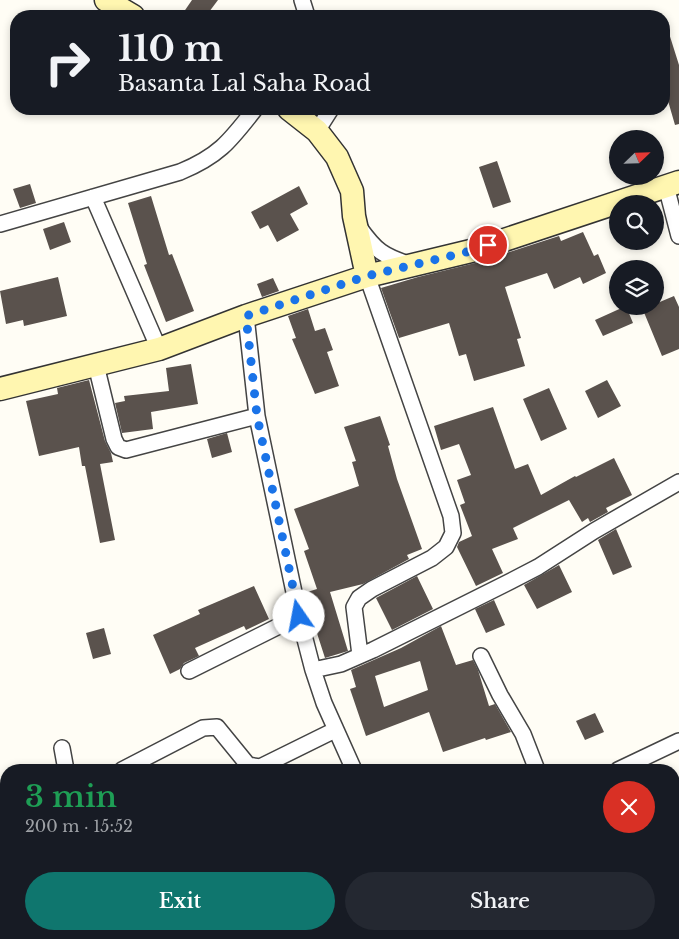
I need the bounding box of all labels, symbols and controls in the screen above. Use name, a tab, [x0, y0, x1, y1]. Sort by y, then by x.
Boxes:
text: 110 m	[118, 27, 223, 70]
icon: right	[35, 30, 100, 95]
text: Basanta Lal Saha Road	[118, 70, 371, 97]
north arrow	[609, 130, 664, 185]
map controls	[609, 130, 664, 315]
button: search	[609, 195, 664, 250]
pin	[467, 224, 509, 266]
icon: arrive	[474, 231, 502, 259]
button: layers	[609, 260, 664, 315]
position arrow	[272, 589, 324, 641]
text: 3 min	[25, 778, 117, 815]
button: close	[603, 781, 655, 833]
text: 200 m · 15:52	[25, 816, 133, 836]
button: Exit	[25, 872, 335, 930]
button: Share	[345, 872, 655, 930]

